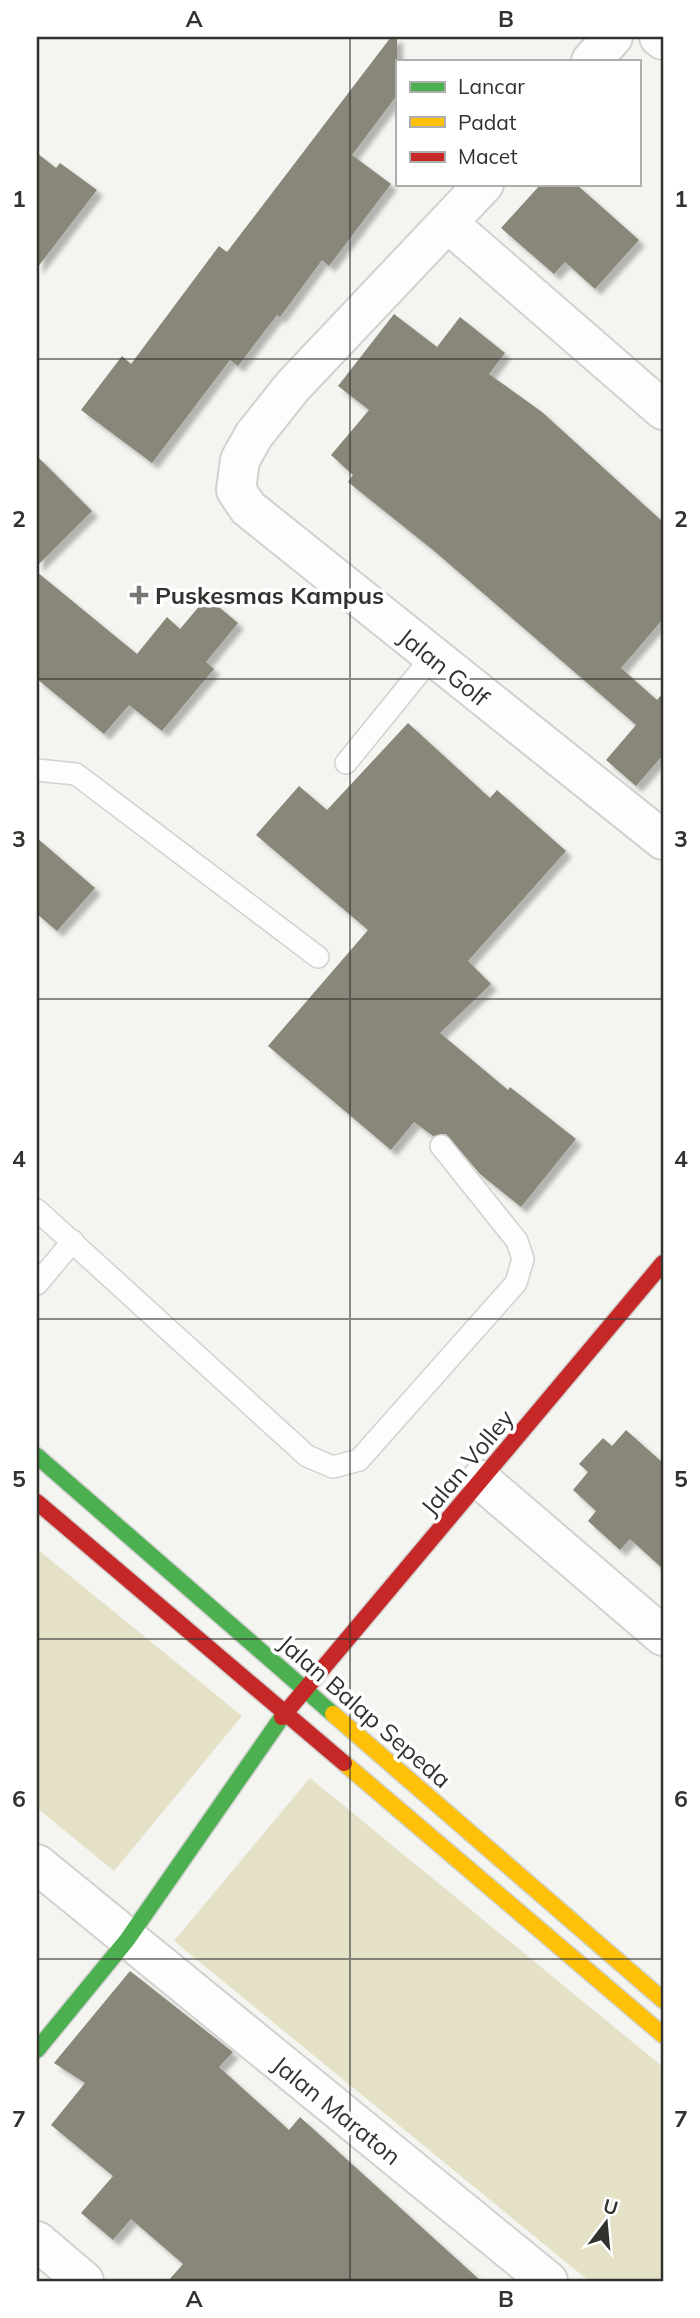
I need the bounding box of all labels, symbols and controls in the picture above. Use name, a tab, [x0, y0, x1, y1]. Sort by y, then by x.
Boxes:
text: A	[185, 4, 203, 33]
text: B	[498, 4, 514, 33]
legend	[396, 60, 640, 186]
text: Lancar	[458, 73, 525, 99]
text: Padat	[458, 109, 516, 135]
text: Macet	[458, 143, 518, 169]
text: 1	[12, 184, 26, 213]
text: 1	[674, 184, 688, 213]
text: 2	[12, 504, 26, 533]
text: 2	[674, 504, 688, 533]
place label: Puskesmas Kampus	[155, 580, 384, 610]
marker: Puskesmas Kampus	[129, 585, 149, 605]
street label: Jalan Golf	[393, 621, 496, 713]
text: 3	[12, 824, 26, 853]
text: 3	[674, 824, 688, 853]
text: 4	[12, 1144, 26, 1173]
text: 4	[674, 1144, 688, 1173]
street label: Jalan Volley	[414, 1403, 520, 1521]
text: 5	[12, 1464, 26, 1493]
text: 5	[674, 1464, 688, 1493]
street label: Jalan Balap Sepeda	[273, 1628, 457, 1794]
text: 6	[12, 1784, 26, 1813]
text: 6	[674, 1784, 688, 1813]
street label: Jalan Maraton	[267, 2049, 407, 2171]
text: 7	[12, 2104, 26, 2133]
text: 7	[674, 2104, 688, 2133]
north arrow	[570, 2188, 640, 2258]
text: U	[601, 2193, 621, 2220]
text: A	[185, 2284, 203, 2313]
text: B	[498, 2284, 514, 2313]

